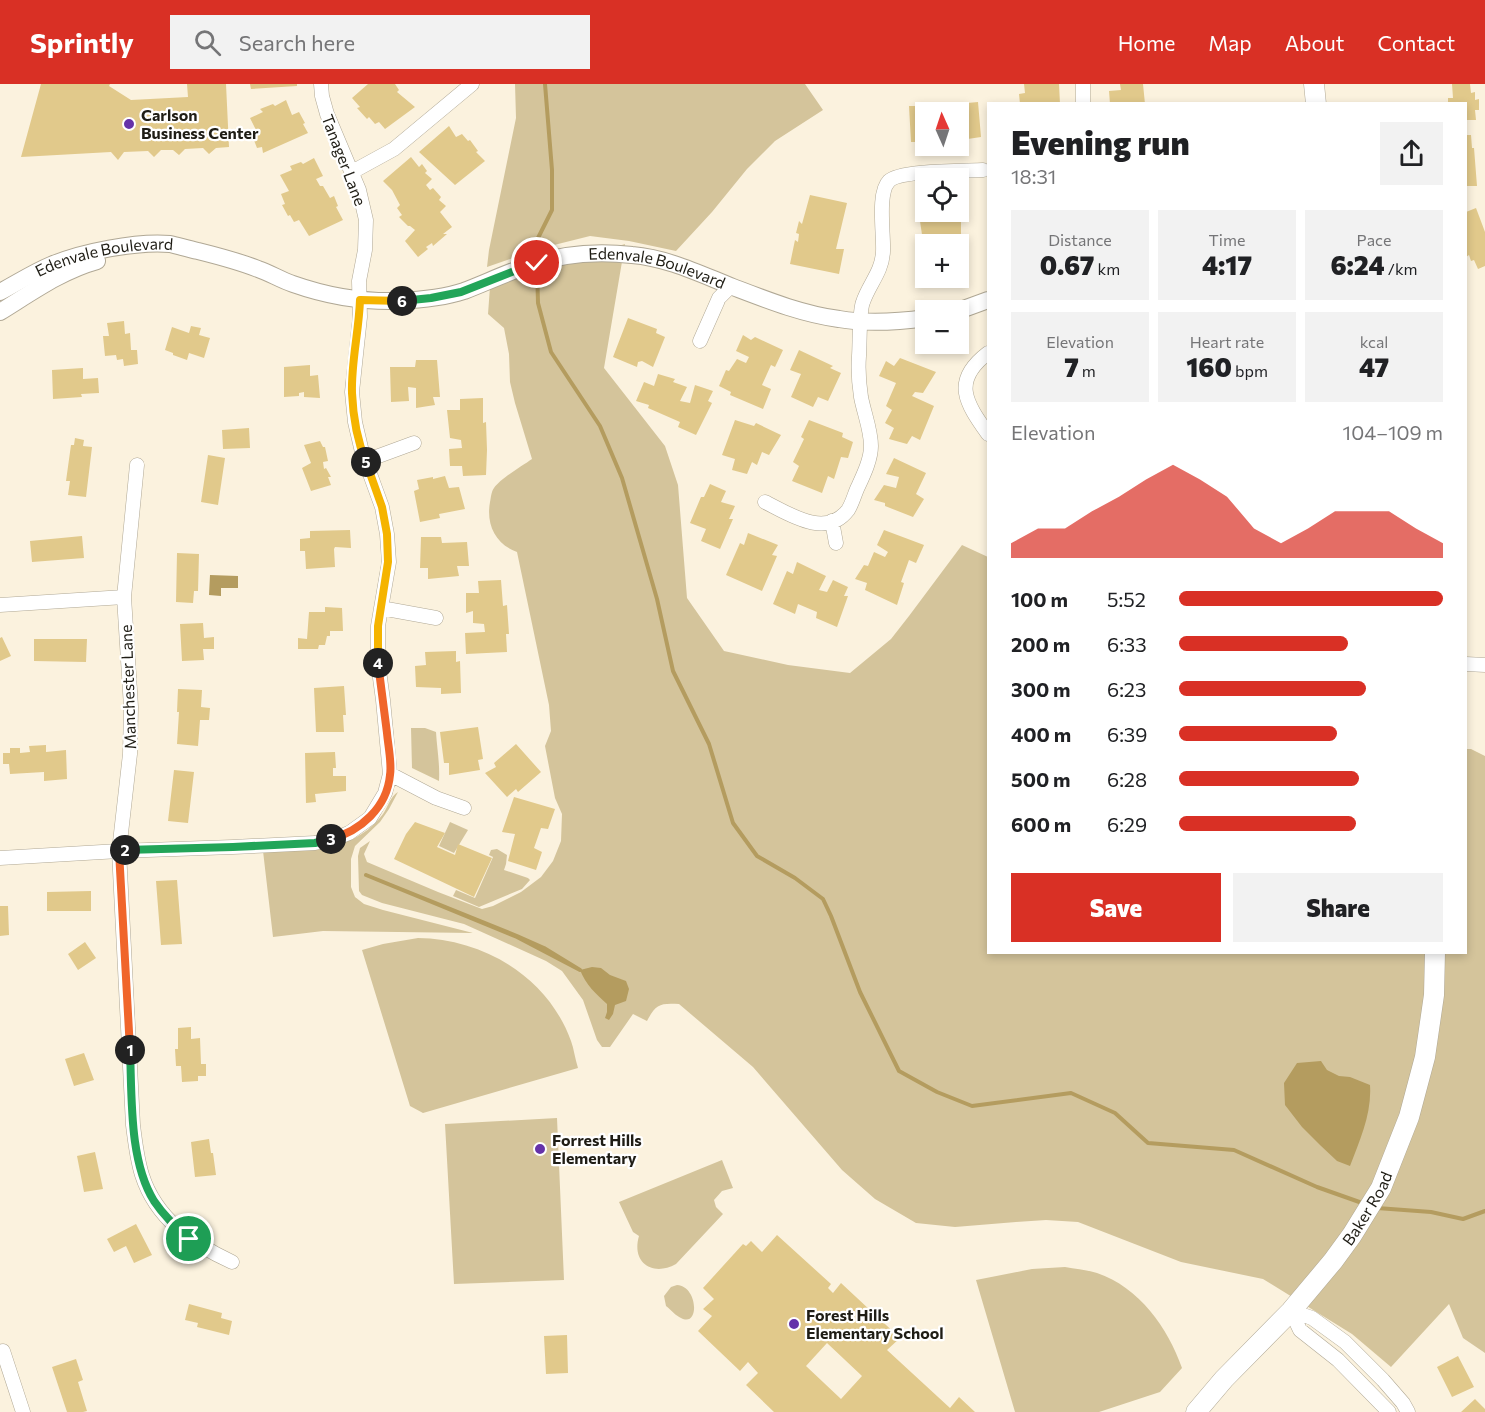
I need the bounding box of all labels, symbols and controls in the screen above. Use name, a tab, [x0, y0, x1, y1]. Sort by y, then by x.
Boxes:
search box	[170, 15, 590, 69]
text: Sprintly	[30, 25, 134, 59]
icon: search	[191, 26, 224, 59]
text: Search here	[239, 29, 355, 56]
text: Home	[1118, 30, 1175, 55]
text: Map	[1208, 30, 1252, 55]
text: About	[1285, 30, 1344, 55]
text: Contact	[1377, 30, 1455, 55]
north arrow	[915, 102, 969, 156]
map controls	[915, 102, 969, 354]
place label: Carlson Business Center	[141, 105, 259, 142]
street label: Tanager Lane	[318, 111, 371, 208]
marker: Carlson Business Center	[122, 117, 136, 131]
text: Evening run	[1011, 121, 1190, 162]
button: share	[1380, 122, 1443, 185]
text: 18:31	[1011, 164, 1056, 188]
button: locate	[915, 168, 969, 222]
text: Distance	[1048, 230, 1112, 249]
text: Time	[1209, 230, 1245, 249]
text: Pace	[1357, 230, 1391, 249]
street label: Edenvale Boulevard	[32, 233, 174, 280]
button: +	[915, 234, 969, 288]
pin	[511, 237, 562, 288]
street label: Edenvale Boulevard	[588, 243, 728, 292]
icon: check	[520, 246, 553, 279]
text: 0.67	[1040, 249, 1094, 280]
text: 4:17	[1202, 249, 1252, 280]
text: 6:24	[1330, 249, 1385, 280]
text: km	[1094, 259, 1120, 278]
text: /km	[1385, 259, 1418, 278]
pin: 6	[387, 286, 417, 316]
text: 6	[397, 291, 407, 310]
button: −	[915, 300, 969, 354]
text: Elevation	[1046, 332, 1114, 351]
text: Heart rate	[1190, 332, 1264, 351]
text: kcal	[1360, 332, 1388, 351]
text: 7	[1064, 351, 1079, 382]
text: 160	[1186, 351, 1232, 382]
text: 47	[1359, 351, 1389, 382]
text: m	[1079, 361, 1096, 380]
text: bpm	[1232, 361, 1268, 380]
text: Elevation	[1011, 420, 1096, 444]
text: 104–109 m	[1343, 420, 1443, 444]
pin: 5	[351, 447, 381, 477]
text: 5	[361, 452, 371, 471]
text: 100 m	[1011, 587, 1068, 611]
text: 5:52	[1107, 587, 1146, 611]
street label: Manchester Lane	[116, 624, 139, 750]
text: 200 m	[1011, 632, 1070, 656]
text: 6:33	[1107, 632, 1147, 656]
pin: 4	[363, 648, 393, 678]
text: 4	[373, 653, 383, 672]
text: 300 m	[1011, 677, 1071, 701]
text: 6:23	[1107, 677, 1146, 701]
text: 400 m	[1011, 722, 1071, 746]
text: 6:39	[1107, 722, 1147, 746]
text: 500 m	[1011, 767, 1071, 791]
text: 6:28	[1107, 767, 1147, 791]
text: 600 m	[1011, 812, 1071, 836]
text: 6:29	[1107, 812, 1147, 836]
pin: 3	[316, 824, 346, 854]
text: 3	[326, 829, 336, 848]
pin: 2	[110, 835, 140, 865]
text: 2	[120, 840, 130, 859]
button: Save	[1011, 873, 1221, 942]
button: Share	[1233, 873, 1443, 942]
pin: 1	[115, 1035, 145, 1065]
text: 1	[126, 1040, 134, 1059]
place label: Forrest Hills Elementary	[552, 1130, 642, 1167]
marker: Forrest Hills Elementary	[533, 1142, 547, 1156]
street label: Baker Road	[1338, 1169, 1396, 1249]
pin	[163, 1213, 214, 1264]
icon: arrive	[172, 1222, 205, 1255]
place label: Forest Hills Elementary School	[806, 1305, 944, 1342]
marker: Forest Hills Elementary School	[787, 1317, 801, 1331]

